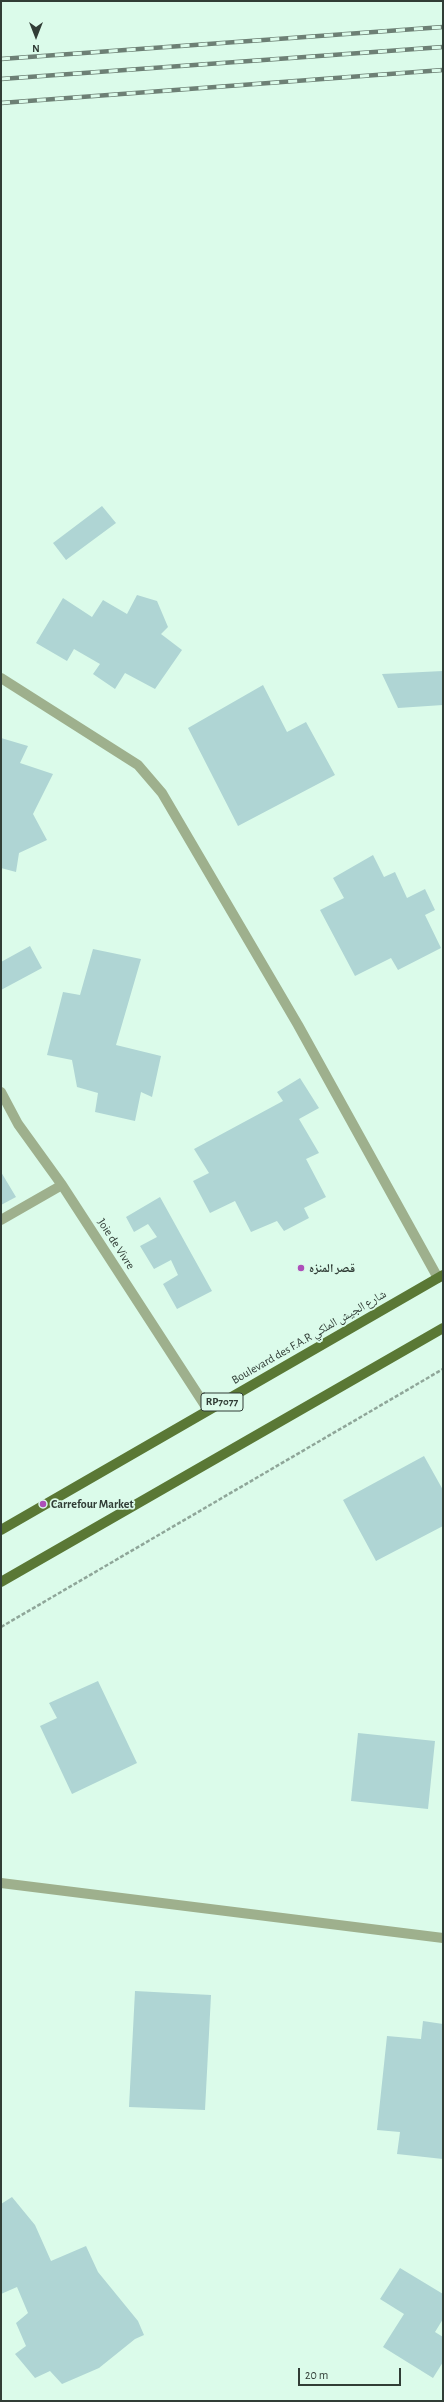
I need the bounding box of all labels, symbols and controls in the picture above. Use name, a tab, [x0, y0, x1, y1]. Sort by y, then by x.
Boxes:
north arrow	[16, 16, 56, 56]
text: N	[32, 43, 40, 54]
street label: Joie de Vivre	[94, 1216, 138, 1272]
place label: قصر المنزه	[309, 1261, 355, 1275]
marker: قصر المنزه	[296, 1263, 306, 1273]
street label: Boulevard des F.A.R شارع الجيش الملكي	[229, 1287, 389, 1387]
road number: RP7077	[201, 1393, 243, 1411]
place label: Carrefour Market	[51, 1497, 134, 1511]
marker: Carrefour Market	[38, 1499, 48, 1509]
scale bar	[300, 2360, 403, 2386]
text: 20 m	[305, 2369, 328, 2381]

